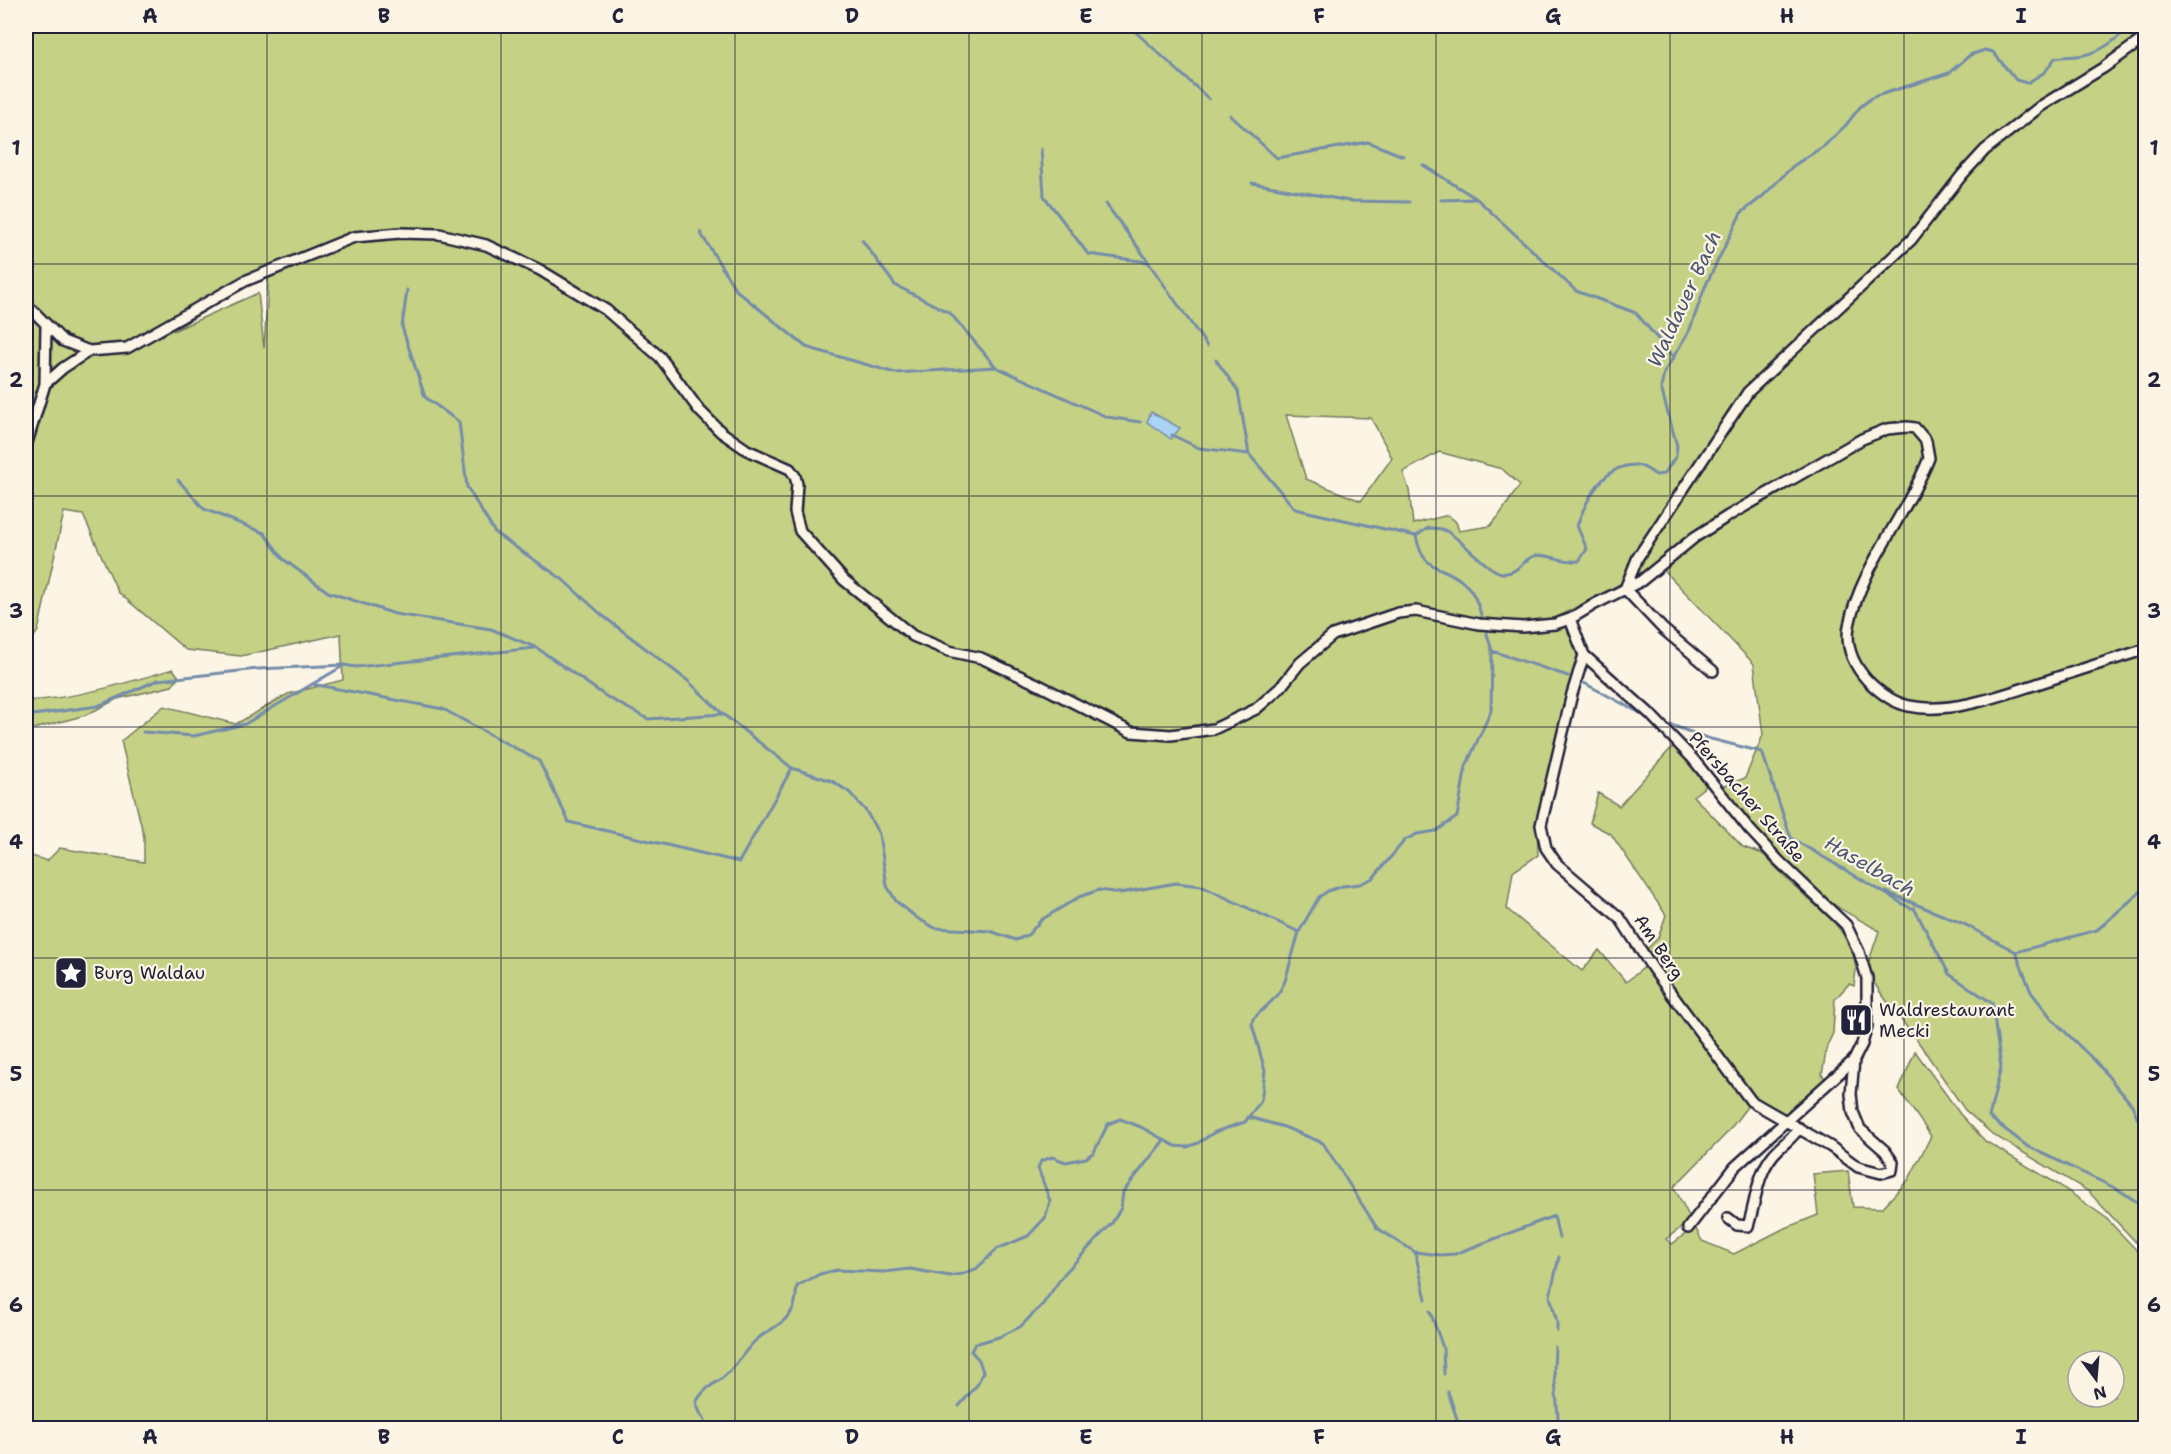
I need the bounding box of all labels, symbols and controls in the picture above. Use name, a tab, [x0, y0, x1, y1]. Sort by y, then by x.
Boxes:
text: A	[142, 3, 158, 29]
text: B	[378, 3, 390, 29]
text: C	[612, 3, 624, 29]
text: D	[845, 3, 859, 29]
text: E	[1079, 3, 1093, 29]
text: F	[1313, 3, 1325, 29]
text: G	[1545, 3, 1561, 29]
text: H	[1780, 3, 1794, 29]
text: I	[2015, 3, 2027, 29]
text: 1	[11, 135, 21, 161]
text: 1	[2149, 135, 2159, 161]
water label: Waldauer Bach	[1641, 227, 1727, 371]
text: 2	[9, 367, 23, 393]
text: 2	[2147, 367, 2161, 393]
text: 3	[9, 598, 23, 624]
text: 3	[2147, 598, 2161, 624]
street label: Pfersbacher Straße	[1683, 726, 1811, 868]
text: 4	[9, 829, 23, 855]
text: 4	[2147, 829, 2161, 855]
water label: Haselbach	[1820, 830, 1920, 902]
street label: Am Berg	[1628, 910, 1690, 984]
place icon: Burg Waldau	[53, 955, 89, 991]
place label: Burg Waldau	[94, 961, 205, 985]
place label: Waldrestaurant Mecki	[1879, 998, 2015, 1043]
restaurant icon: Waldrestaurant Mecki	[1838, 1002, 1874, 1038]
text: 5	[10, 1061, 22, 1087]
text: 5	[2148, 1061, 2160, 1087]
text: 6	[9, 1292, 23, 1318]
text: 6	[2147, 1292, 2161, 1318]
north arrow	[2066, 1349, 2126, 1409]
text: N	[2091, 1381, 2109, 1405]
text: A	[142, 1424, 158, 1450]
text: B	[378, 1424, 390, 1450]
text: C	[612, 1424, 624, 1450]
text: D	[845, 1424, 859, 1450]
text: E	[1079, 1424, 1093, 1450]
text: F	[1313, 1424, 1325, 1450]
text: G	[1545, 1424, 1561, 1450]
text: H	[1780, 1424, 1794, 1450]
text: I	[2015, 1424, 2027, 1450]

